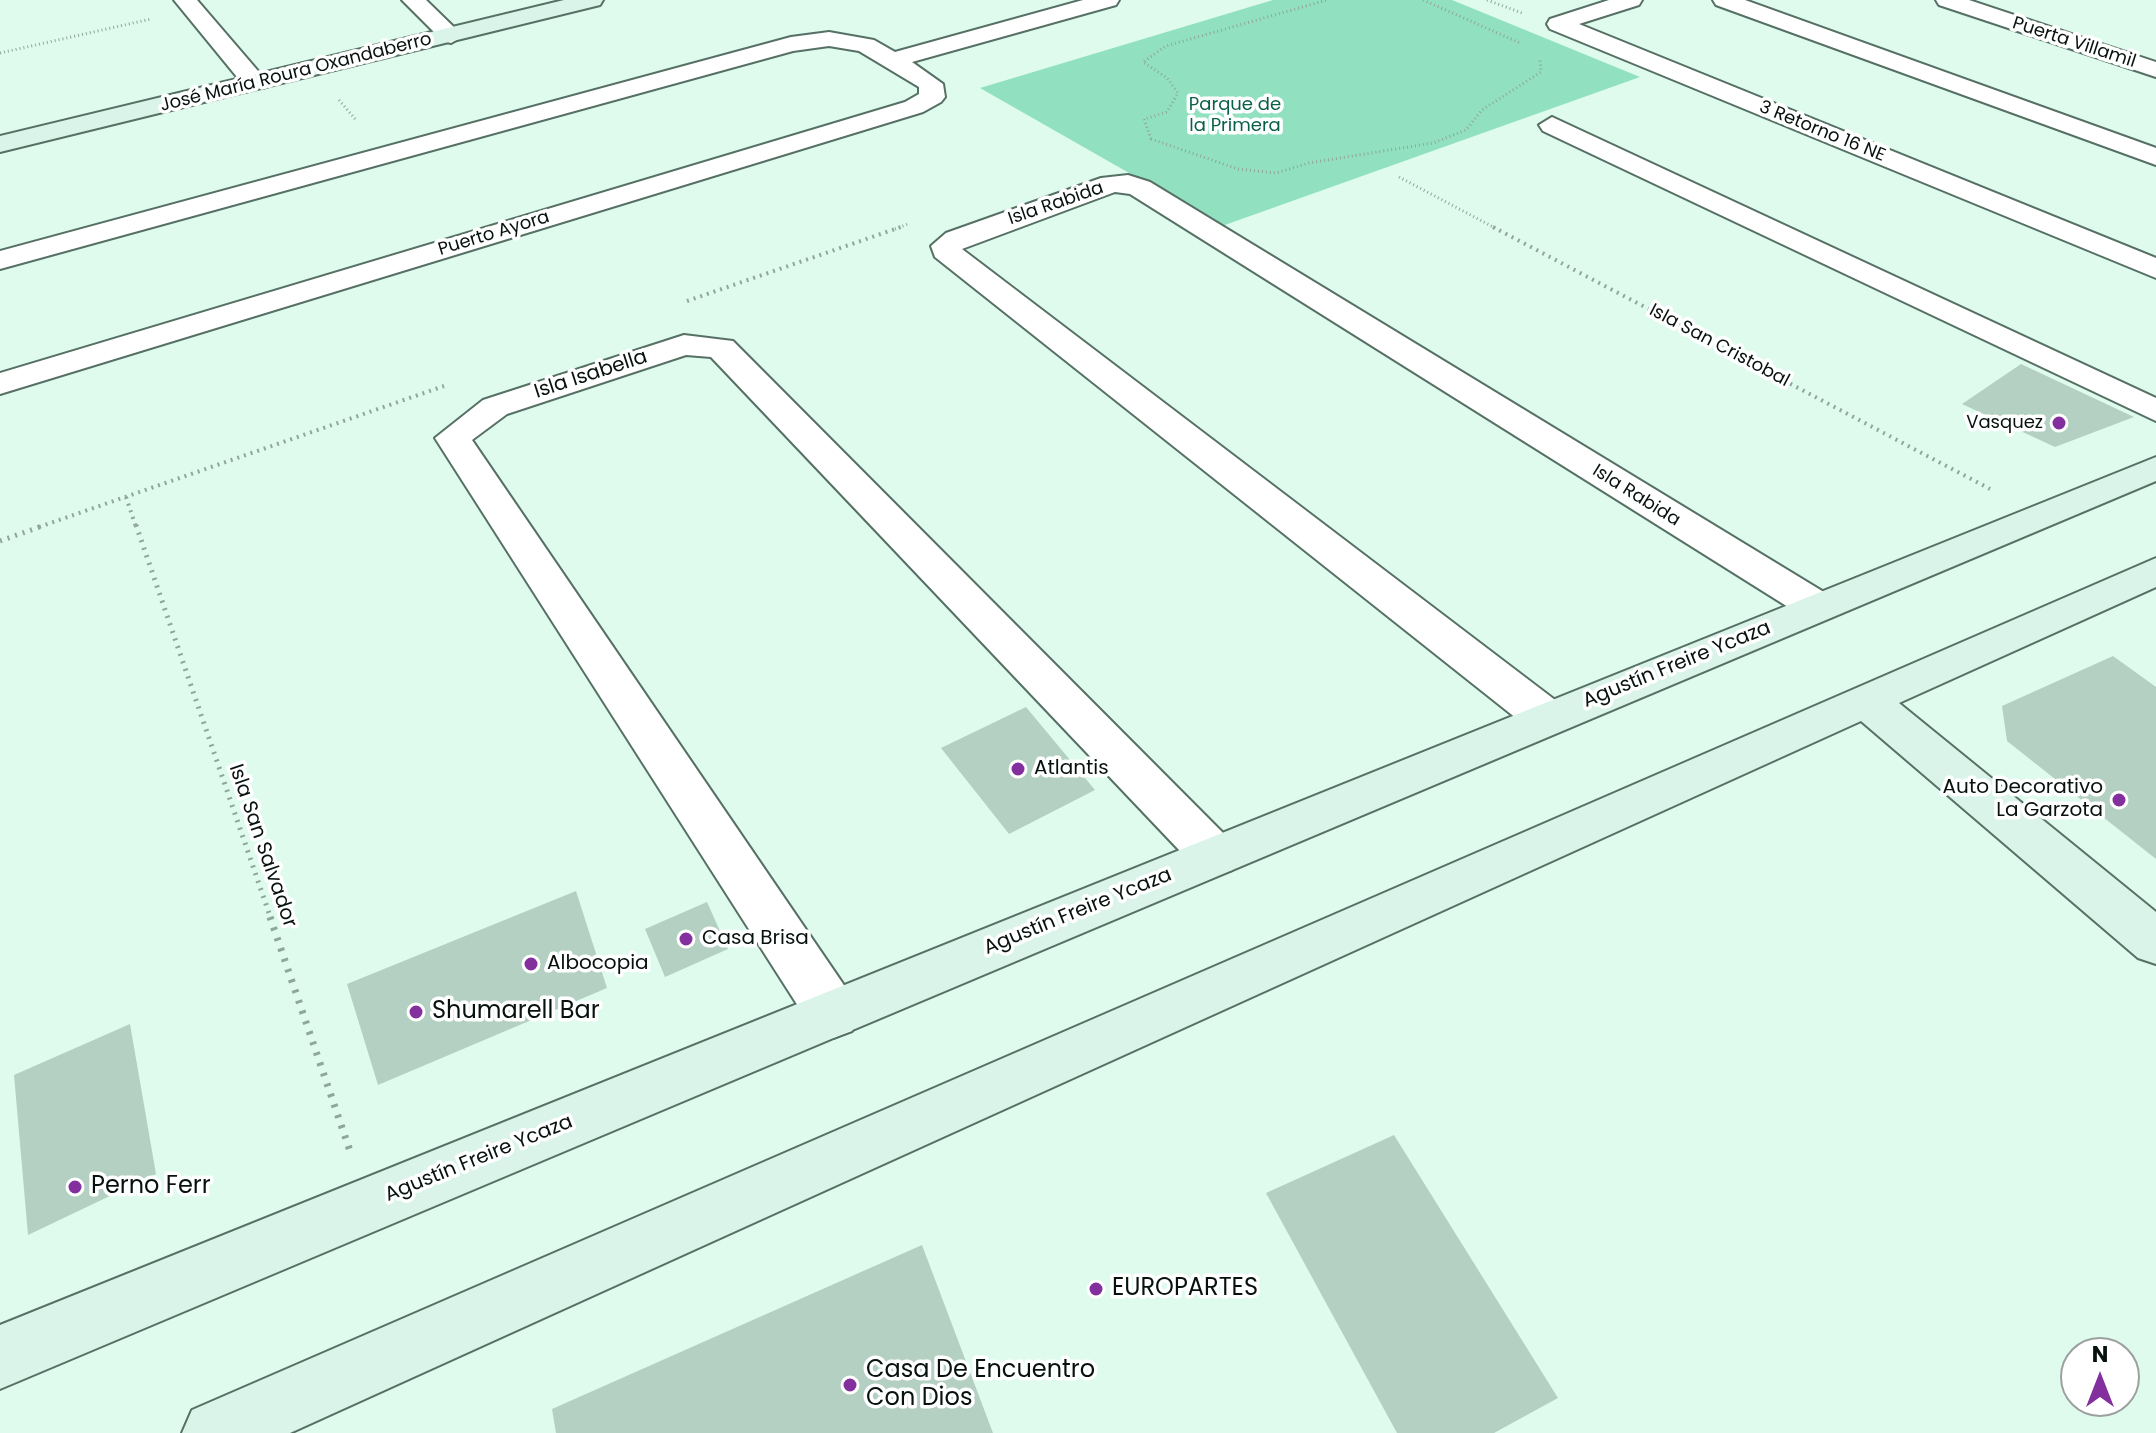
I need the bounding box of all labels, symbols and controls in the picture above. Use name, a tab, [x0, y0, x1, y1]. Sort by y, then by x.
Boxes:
street label: Puerta Villamil	[2010, 13, 2138, 73]
street label: José María Roura Oxandaberro	[158, 29, 434, 117]
park label: Parque de la Primera	[1189, 94, 1281, 136]
street label: 3 Retorno 16 NE	[1756, 97, 1888, 167]
street label: Isla Rabida	[1006, 178, 1106, 230]
street label: Puerto Ayora	[436, 207, 552, 261]
street label: Isla San Cristobal	[1645, 300, 1793, 392]
street label: Isla Isabella	[532, 345, 650, 405]
place label: Vasquez	[1966, 412, 2043, 434]
marker: Vasquez	[2050, 414, 2068, 432]
street label: Isla Rabida	[1588, 461, 1684, 531]
street label: Agustín Freire Ycaza	[1580, 616, 1774, 714]
place label: Atlantis	[1034, 757, 1109, 781]
marker: Atlantis	[1009, 760, 1027, 778]
street label: Isla San Salvador	[223, 761, 301, 931]
place label: Auto Decorativo La Garzota	[1943, 776, 2103, 823]
marker: Auto Decorativo La Garzota	[2110, 791, 2128, 809]
street label: Agustín Freire Ycaza	[981, 863, 1175, 961]
place label: Casa Brisa	[702, 927, 809, 951]
marker: Casa Brisa	[677, 930, 695, 948]
place label: Albocopia	[547, 952, 649, 976]
marker: Albocopia	[522, 955, 540, 973]
place label: Shumarell Bar	[432, 998, 600, 1026]
marker: Shumarell Bar	[407, 1003, 425, 1021]
street label: Agustín Freire Ycaza	[382, 1110, 576, 1208]
place label: Perno Ferr	[91, 1173, 211, 1201]
marker: Perno Ferr	[66, 1178, 84, 1196]
place label: EUROPARTES	[1112, 1275, 1258, 1303]
marker: EUROPARTES	[1087, 1280, 1105, 1298]
north arrow	[2060, 1337, 2140, 1417]
text: N	[2092, 1339, 2108, 1370]
place label: Casa De Encuentro Con Dios	[866, 1357, 1095, 1413]
marker: Casa De Encuentro Con Dios	[841, 1376, 859, 1394]

